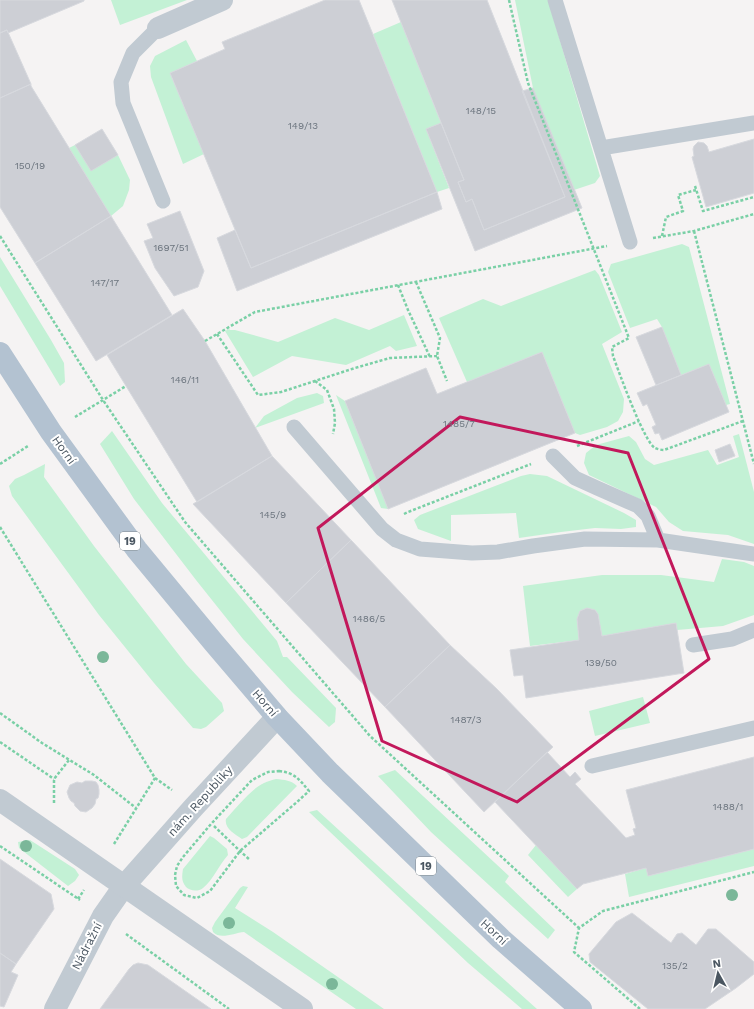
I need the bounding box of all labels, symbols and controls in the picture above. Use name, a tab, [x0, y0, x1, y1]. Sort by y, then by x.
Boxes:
house number: 148/15	[466, 105, 496, 116]
house number: 149/13	[288, 120, 318, 131]
house number: 150/19	[15, 160, 45, 171]
house number: 1697/51	[153, 242, 189, 253]
house number: 147/17	[91, 277, 120, 288]
house number: 146/11	[171, 374, 199, 385]
house number: 1485/7	[443, 418, 475, 429]
street label: Horní	[49, 433, 79, 467]
house number: 145/9	[260, 509, 286, 520]
road number: 19	[120, 532, 140, 550]
house number: 1486/5	[353, 613, 385, 624]
house number: 139/50	[585, 657, 617, 668]
street label: Horní	[249, 687, 281, 719]
house number: 1487/3	[450, 714, 482, 725]
street label: nám. Republiky	[165, 762, 236, 839]
house number: 1488/1	[713, 801, 743, 812]
road number: 19	[416, 857, 436, 875]
street label: Horní	[478, 916, 510, 948]
street label: Nádražní	[69, 920, 105, 972]
north arrow	[698, 953, 738, 993]
text: N	[712, 957, 722, 971]
house number: 135/2	[662, 960, 688, 971]

